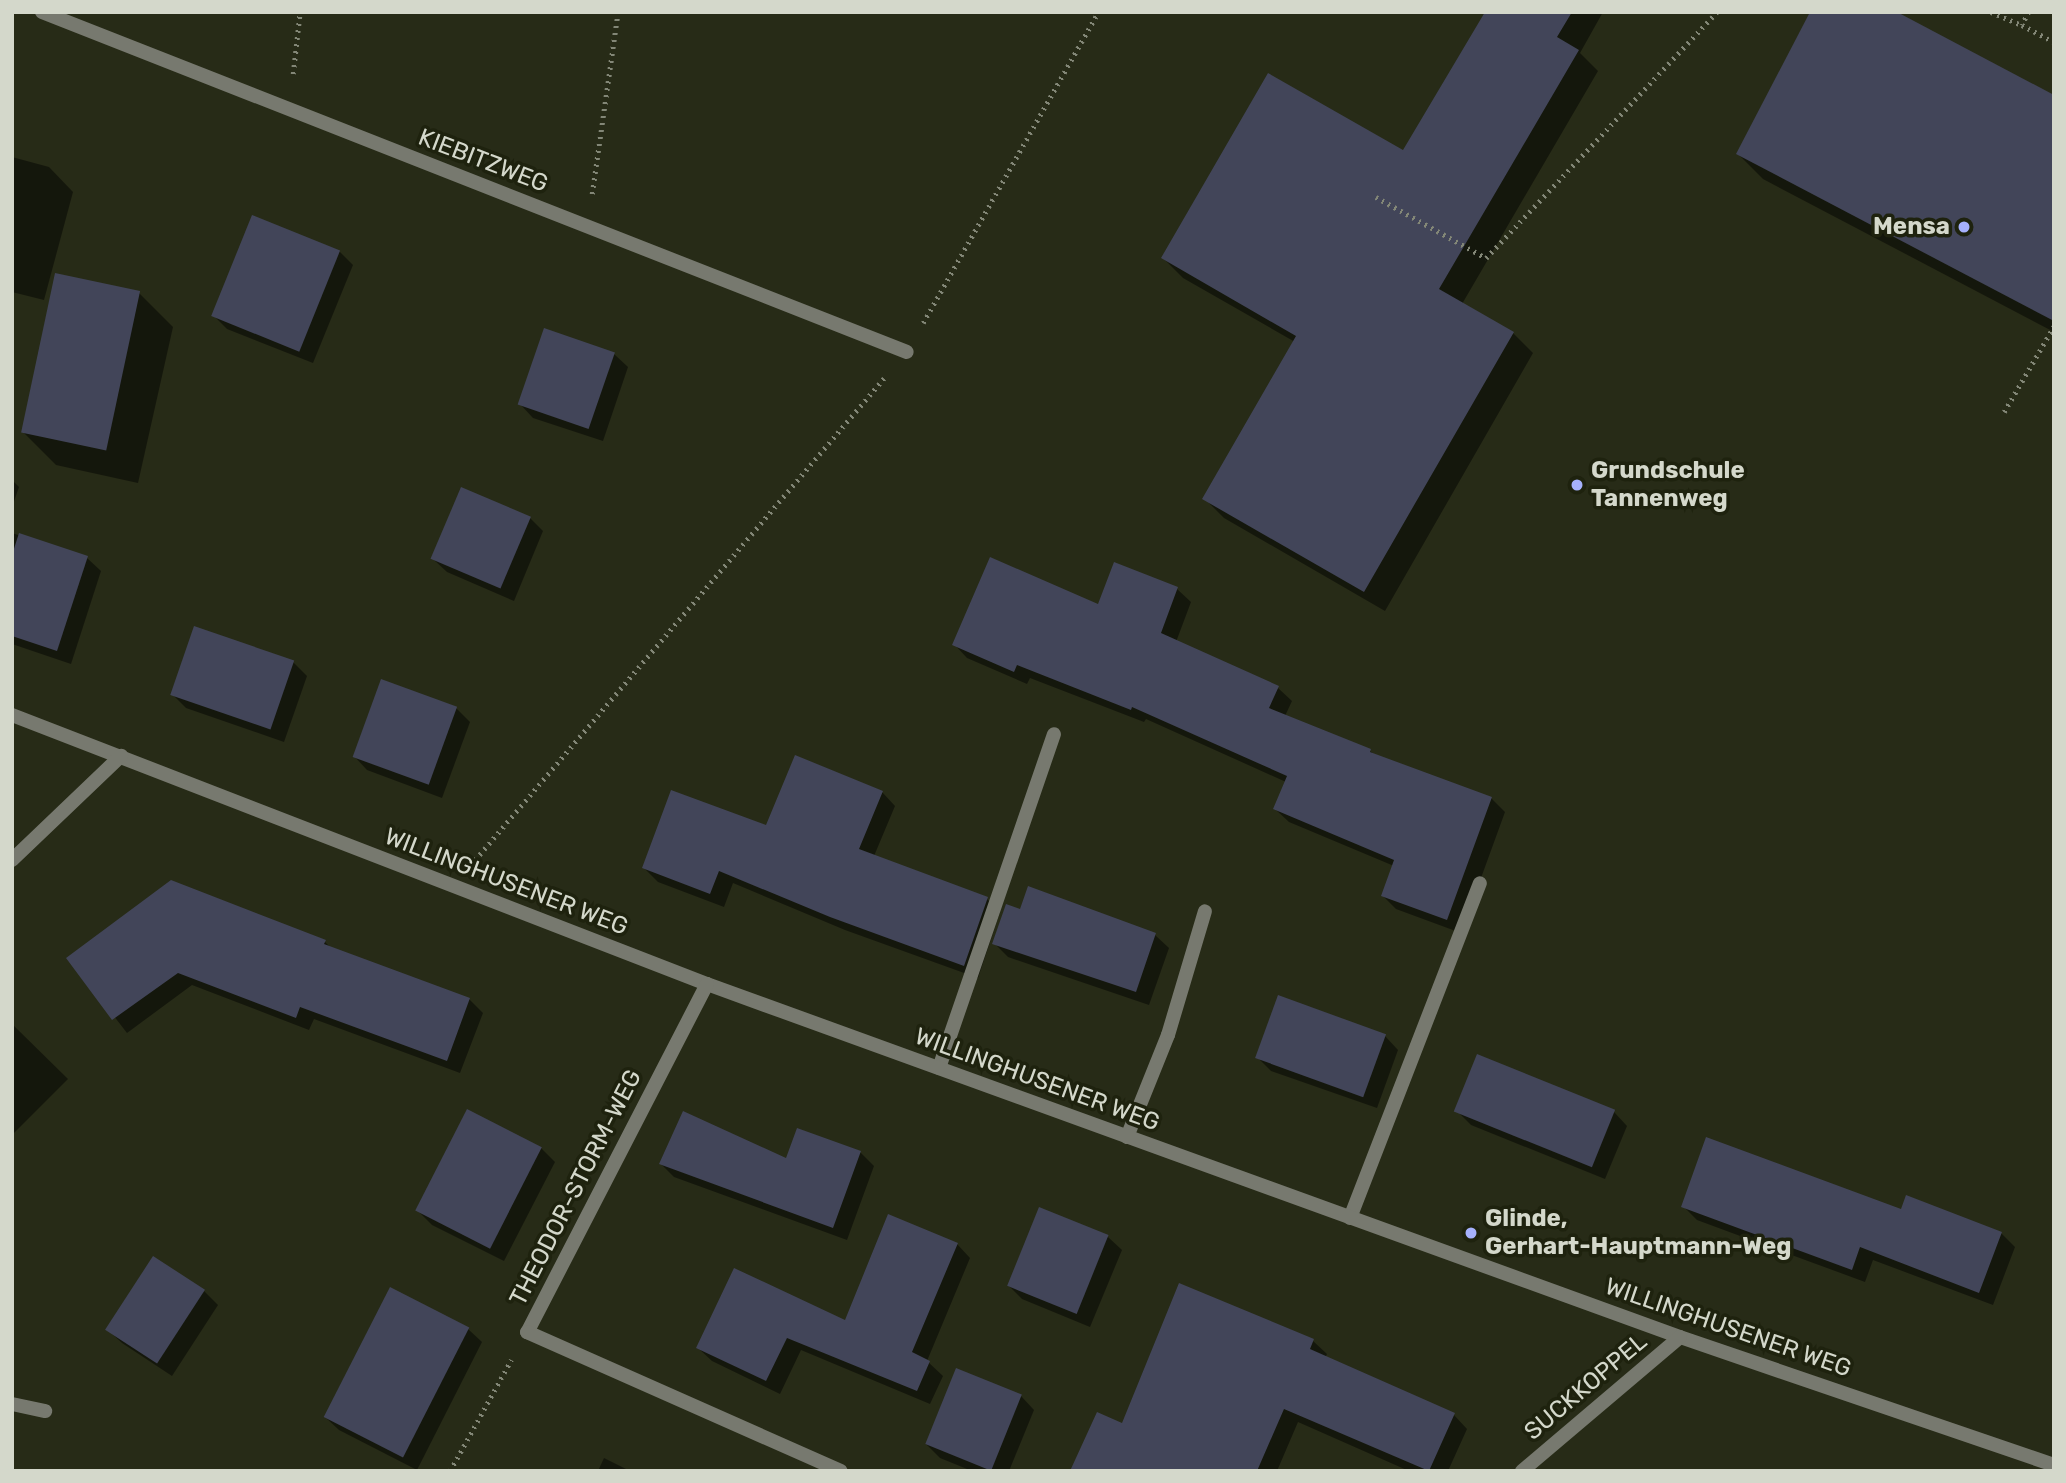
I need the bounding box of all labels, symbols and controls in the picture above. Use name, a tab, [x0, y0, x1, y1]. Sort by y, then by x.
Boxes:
street label: KIEBITZWEG	[414, 123, 552, 199]
place label: Mensa	[1873, 213, 1950, 241]
marker: Mensa	[1956, 219, 1972, 235]
place label: Grundschule Tannenweg	[1591, 457, 1745, 513]
marker: Grundschule Tannenweg	[1569, 477, 1585, 493]
street label: WILLINGHUSENER WEG	[380, 822, 632, 942]
street label: WILLINGHUSENER WEG	[911, 1022, 1163, 1138]
street label: THEODOR-STORM-WEG	[504, 1065, 648, 1311]
place label: Glinde, Gerhart-Hauptmann-Weg	[1485, 1205, 1791, 1261]
marker: Glinde, Gerhart-Hauptmann-Weg	[1463, 1225, 1479, 1241]
street label: WILLINGHUSENER WEG	[1601, 1272, 1855, 1384]
street label: SUCKKOPPEL	[1519, 1327, 1653, 1447]

